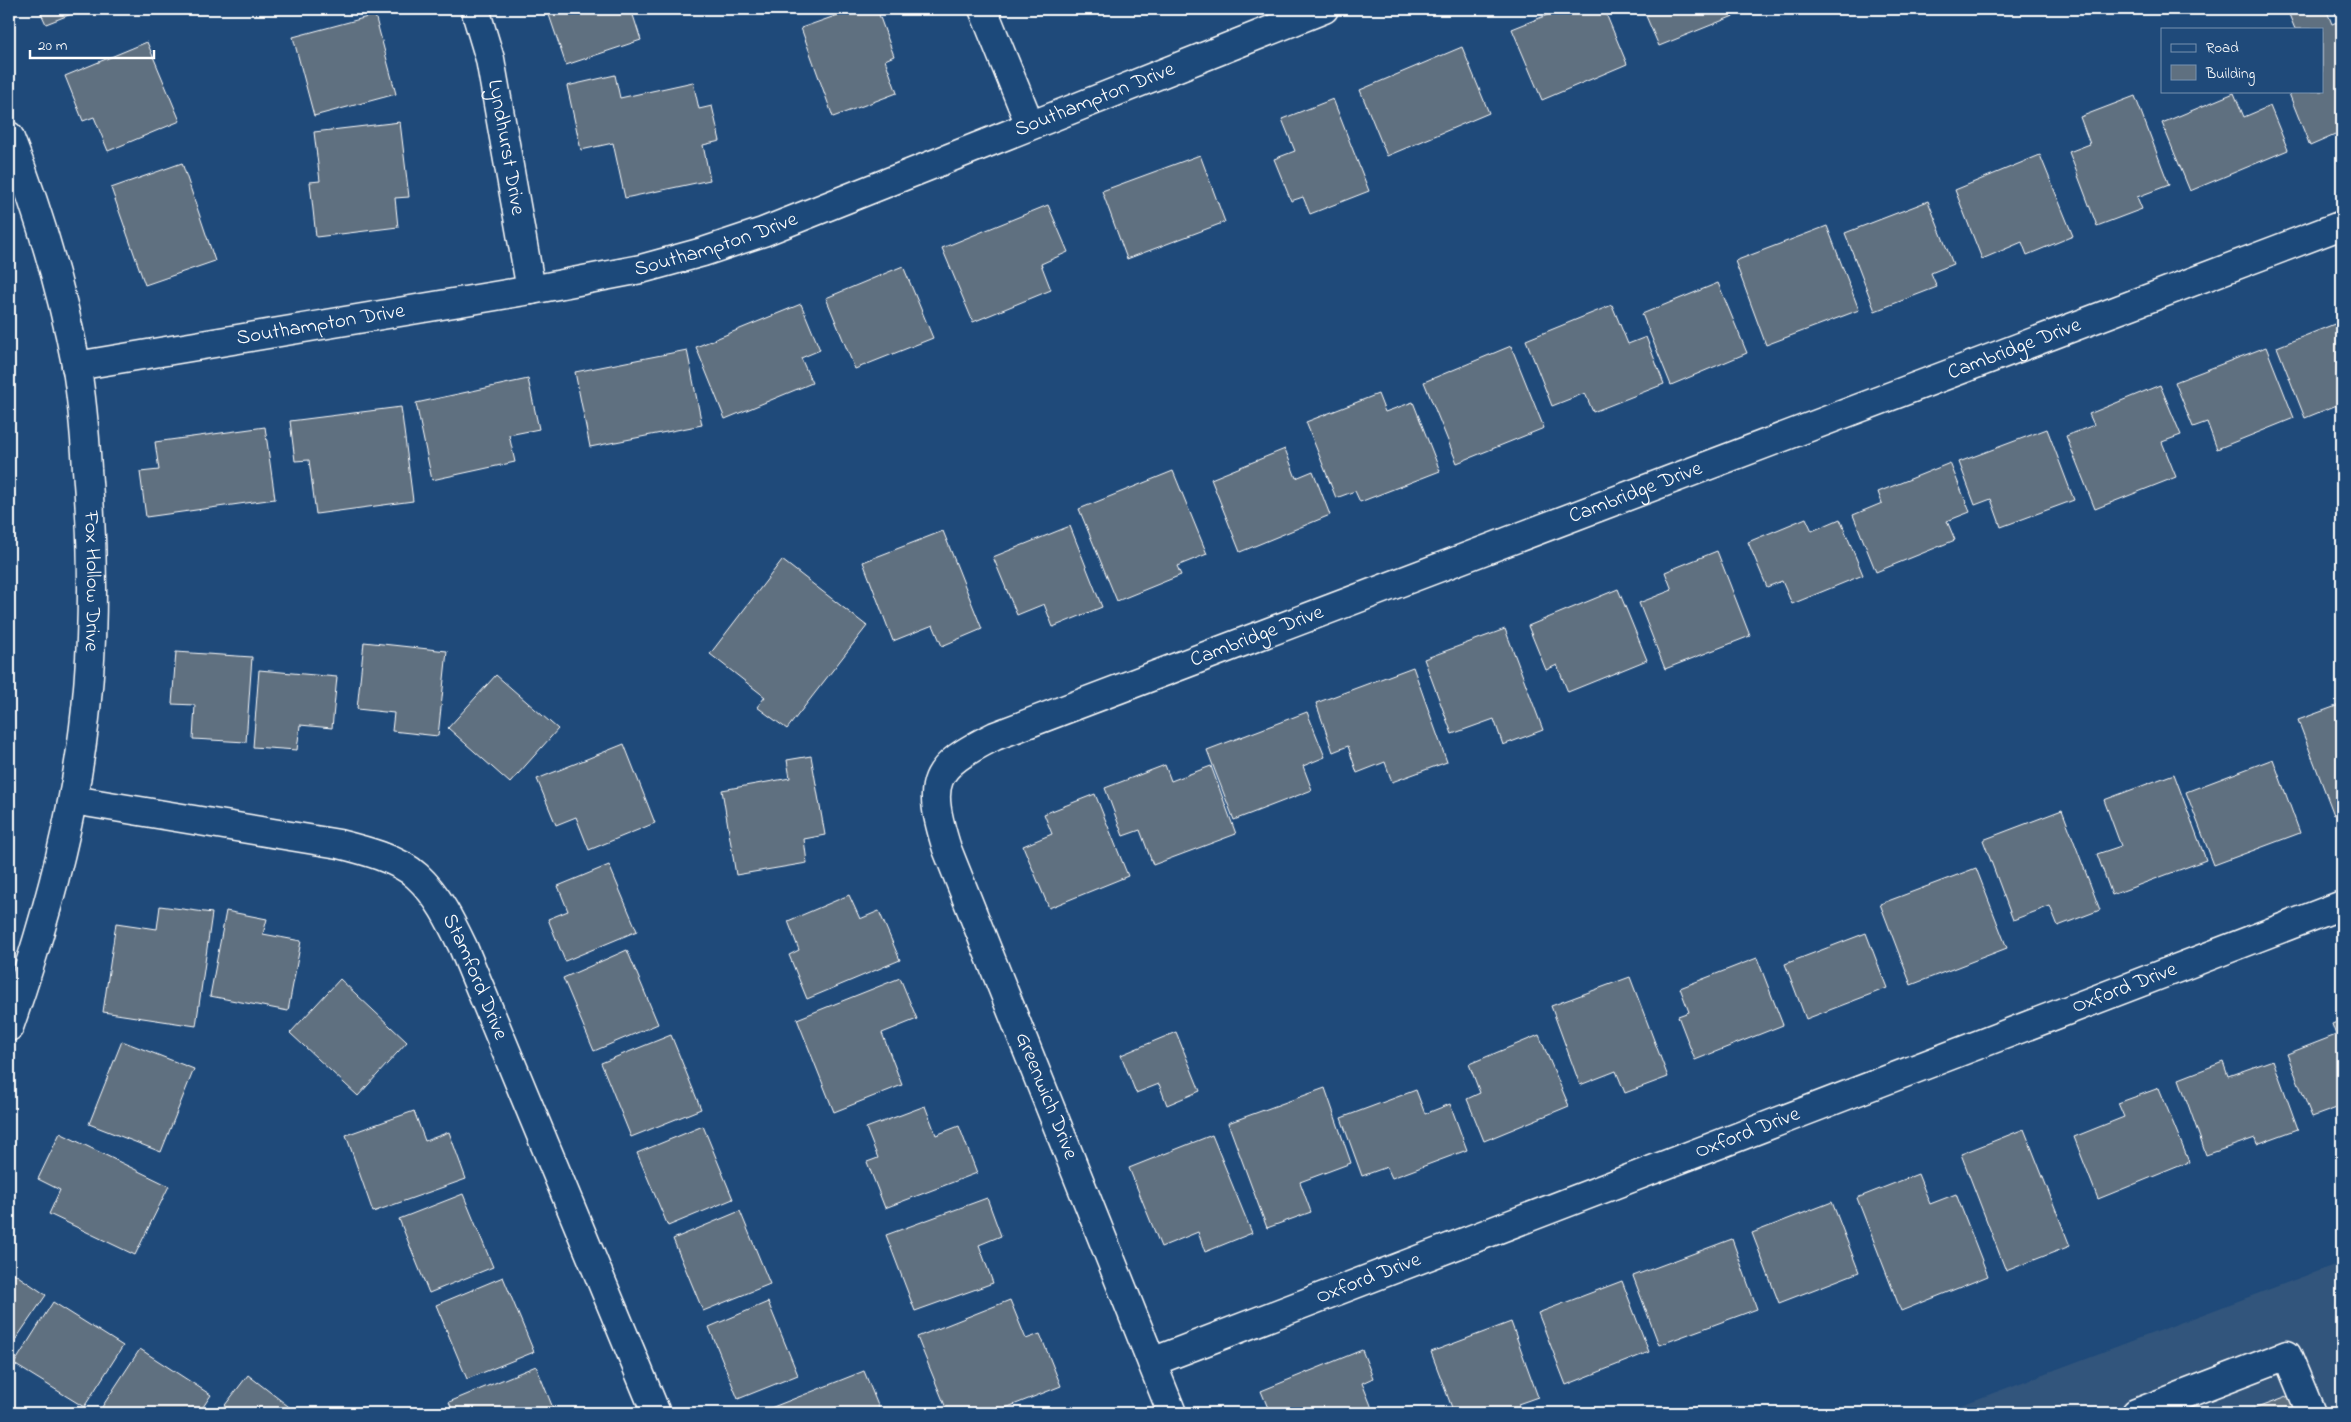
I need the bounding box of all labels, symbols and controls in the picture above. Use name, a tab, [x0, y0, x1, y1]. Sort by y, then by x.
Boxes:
scale bar	[30, 28, 154, 60]
legend	[2161, 28, 2324, 92]
text: 20 m	[38, 35, 68, 57]
text: Road	[2206, 37, 2239, 59]
street label: Southampton Drive	[1010, 55, 1180, 145]
text: Building	[2205, 63, 2255, 86]
street label: Lyndhurst Drive	[478, 77, 533, 218]
street label: Southampton Drive	[631, 204, 803, 285]
street label: Southampton Drive	[234, 296, 407, 354]
street label: Cambridge Drive	[1943, 310, 2086, 388]
street label: Cambridge Drive	[1565, 454, 1707, 532]
street label: Fox Hollow Drive	[75, 509, 107, 653]
street label: Cambridge Drive	[1186, 597, 1328, 676]
street label: Stamford Drive	[434, 908, 515, 1045]
street label: Oxford Drive	[2068, 954, 2182, 1022]
street label: Greenwich Drive	[1007, 1028, 1085, 1165]
street label: Oxford Drive	[1691, 1099, 1805, 1167]
street label: Oxford Drive	[1312, 1245, 1426, 1313]

